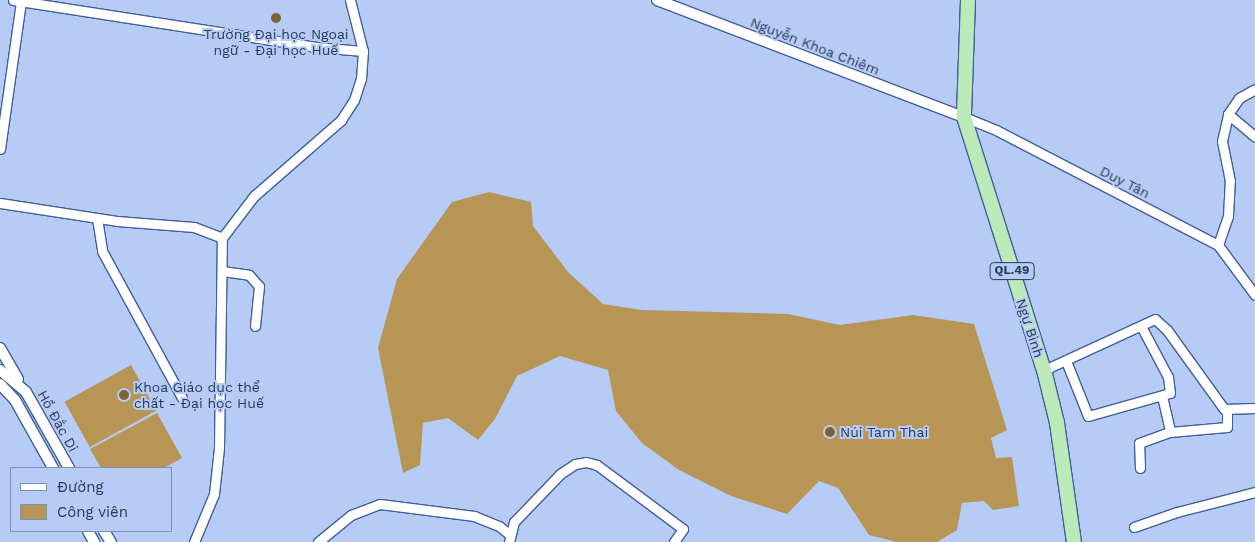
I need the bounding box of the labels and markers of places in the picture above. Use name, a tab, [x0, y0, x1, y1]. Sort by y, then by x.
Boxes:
marker: Trường Đại học Ngoại ngữ - Đại học Huế	[270, 12, 282, 24]
place label: Trường Đại học Ngoại ngữ - Đại học Huế	[203, 26, 349, 58]
place label: Khoa Giáo dục thể chất - Đại học Huế	[134, 379, 264, 412]
marker: Khoa Giáo dục thể chất - Đại học Huế	[118, 389, 130, 401]
place label: Núi Tam Thai	[840, 424, 929, 440]
marker: Núi Tam Thai	[824, 426, 836, 438]

